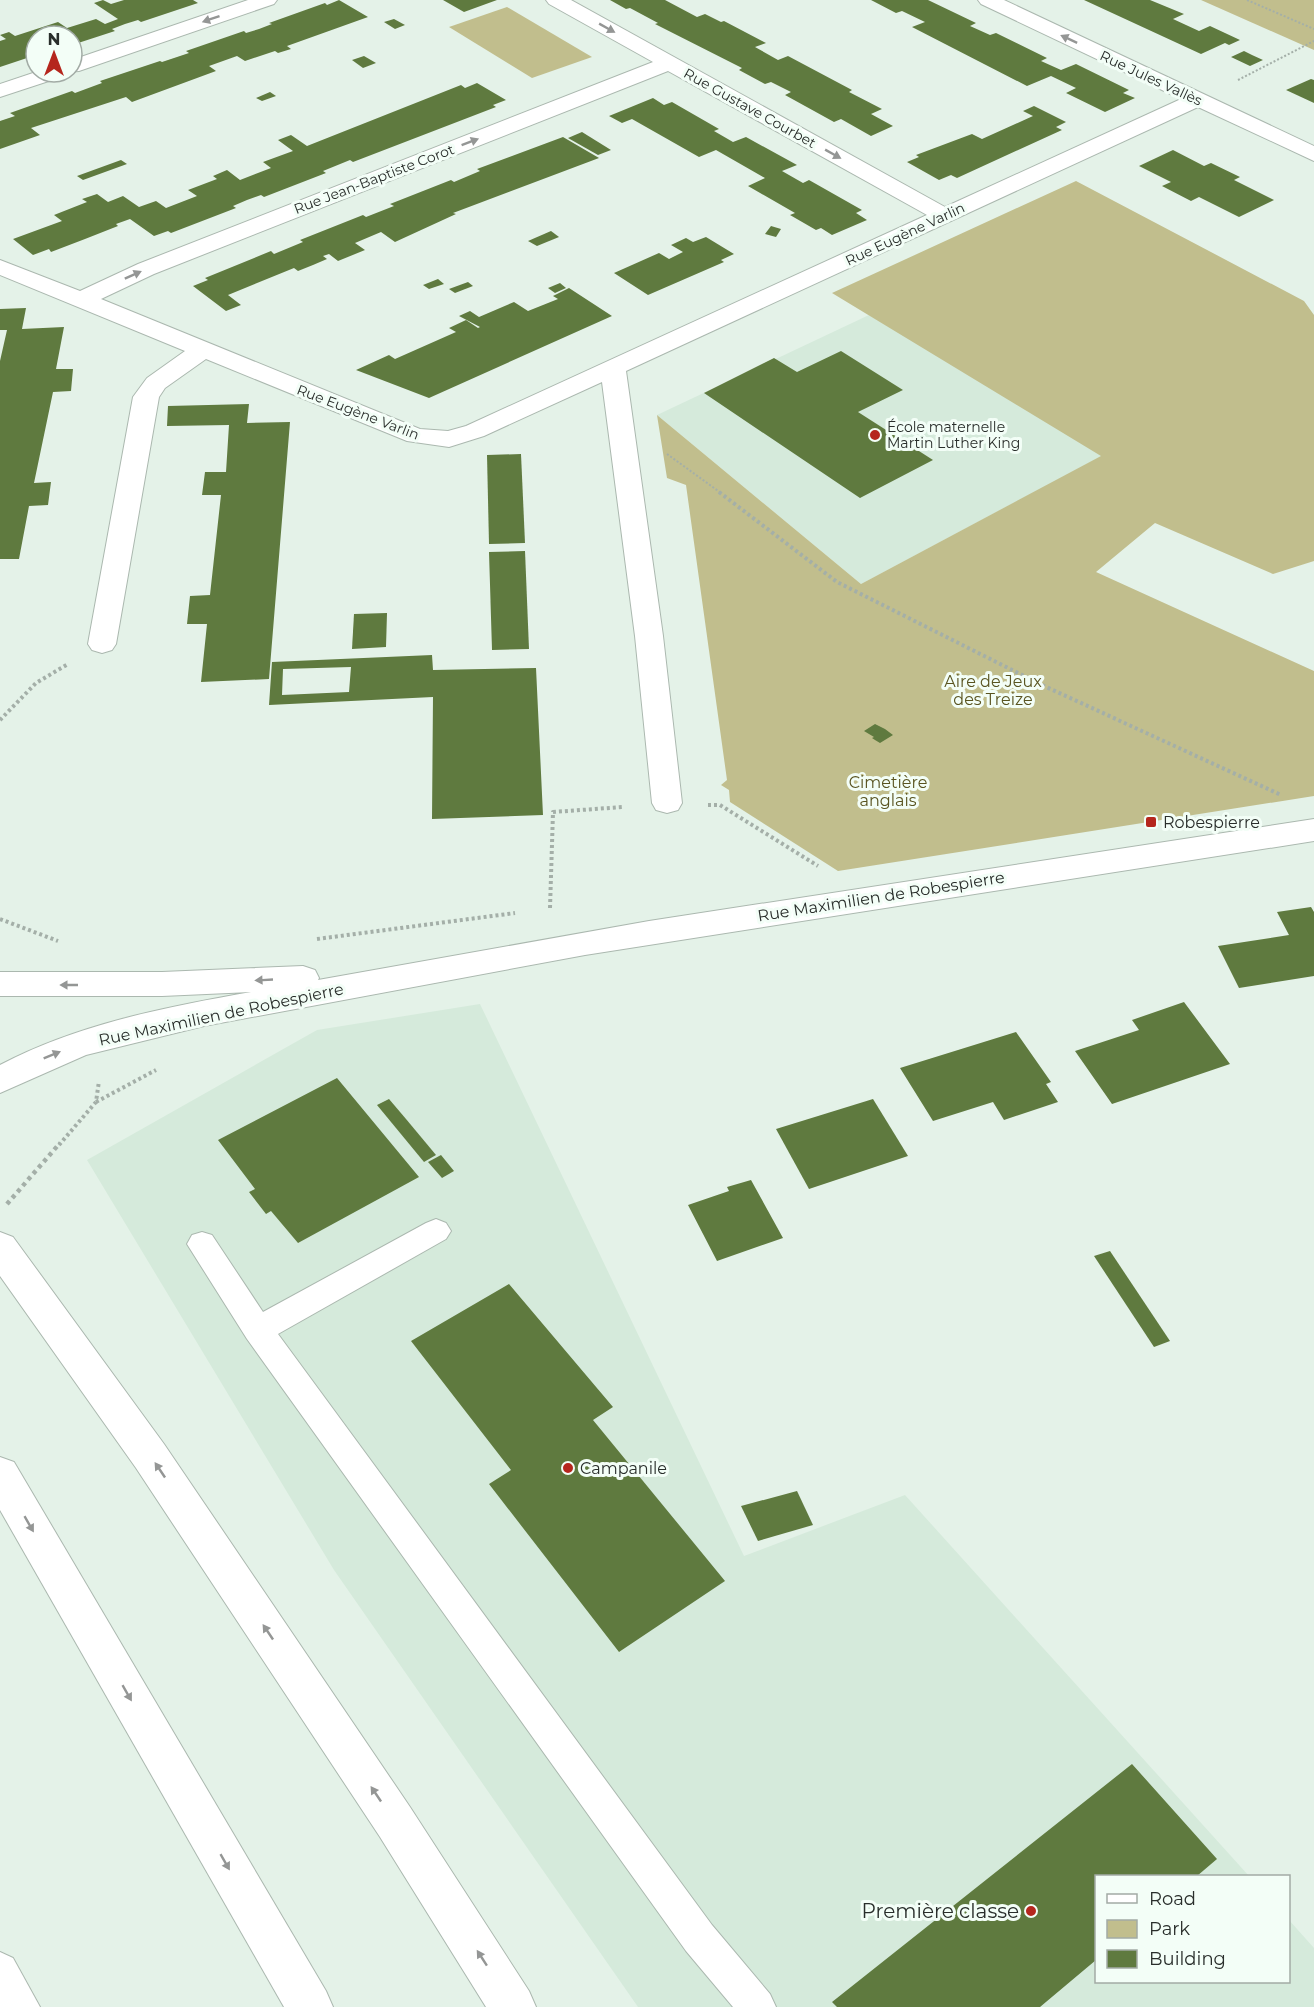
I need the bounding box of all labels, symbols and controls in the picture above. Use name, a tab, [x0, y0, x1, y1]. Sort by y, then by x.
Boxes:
one-way arrow	[202, 15, 220, 24]
one-way arrow	[599, 23, 616, 33]
north arrow	[24, 24, 84, 84]
text: N	[48, 30, 60, 49]
one-way arrow	[1060, 34, 1077, 43]
street label: Rue Jules Vallès	[1097, 46, 1205, 110]
street label: Rue Gustave Courbet	[681, 64, 820, 152]
one-way arrow	[461, 136, 479, 146]
street label: Rue Jean-Baptiste Corot	[291, 140, 457, 218]
one-way arrow	[824, 148, 841, 158]
street label: Rue Eugène Varlin	[842, 198, 968, 270]
one-way arrow	[124, 270, 142, 280]
street label: Rue Eugène Varlin	[294, 380, 422, 444]
place label: École maternelle Martin Luther King	[887, 418, 1020, 452]
marker: École maternelle Martin Luther King	[868, 428, 882, 442]
park label: Aire de Jeux des Treize	[944, 672, 1042, 709]
park label: Cimetière anglais	[849, 773, 927, 810]
place label: Robespierre	[1163, 813, 1260, 832]
marker: Robespierre	[1144, 815, 1158, 829]
street label: Rue Maximilien de Robespierre	[756, 868, 1006, 925]
one-way arrow	[255, 976, 274, 985]
street label: Rue Maximilien de Robespierre	[97, 979, 345, 1050]
one-way arrow	[60, 980, 79, 990]
one-way arrow	[44, 1050, 62, 1060]
place label: Campanile	[580, 1459, 667, 1478]
one-way arrow	[154, 1461, 165, 1478]
marker: Campanile	[561, 1461, 575, 1475]
one-way arrow	[24, 1516, 35, 1532]
one-way arrow	[263, 1624, 274, 1640]
one-way arrow	[122, 1685, 133, 1701]
one-way arrow	[371, 1786, 382, 1802]
one-way arrow	[220, 1853, 230, 1870]
legend	[1095, 1875, 1290, 1983]
text: Road	[1149, 1888, 1196, 1910]
place label: Première classe	[862, 1899, 1019, 1923]
marker: Première classe	[1024, 1904, 1038, 1918]
text: Park	[1149, 1918, 1190, 1940]
text: Building	[1149, 1948, 1226, 1970]
one-way arrow	[477, 1950, 488, 1966]

